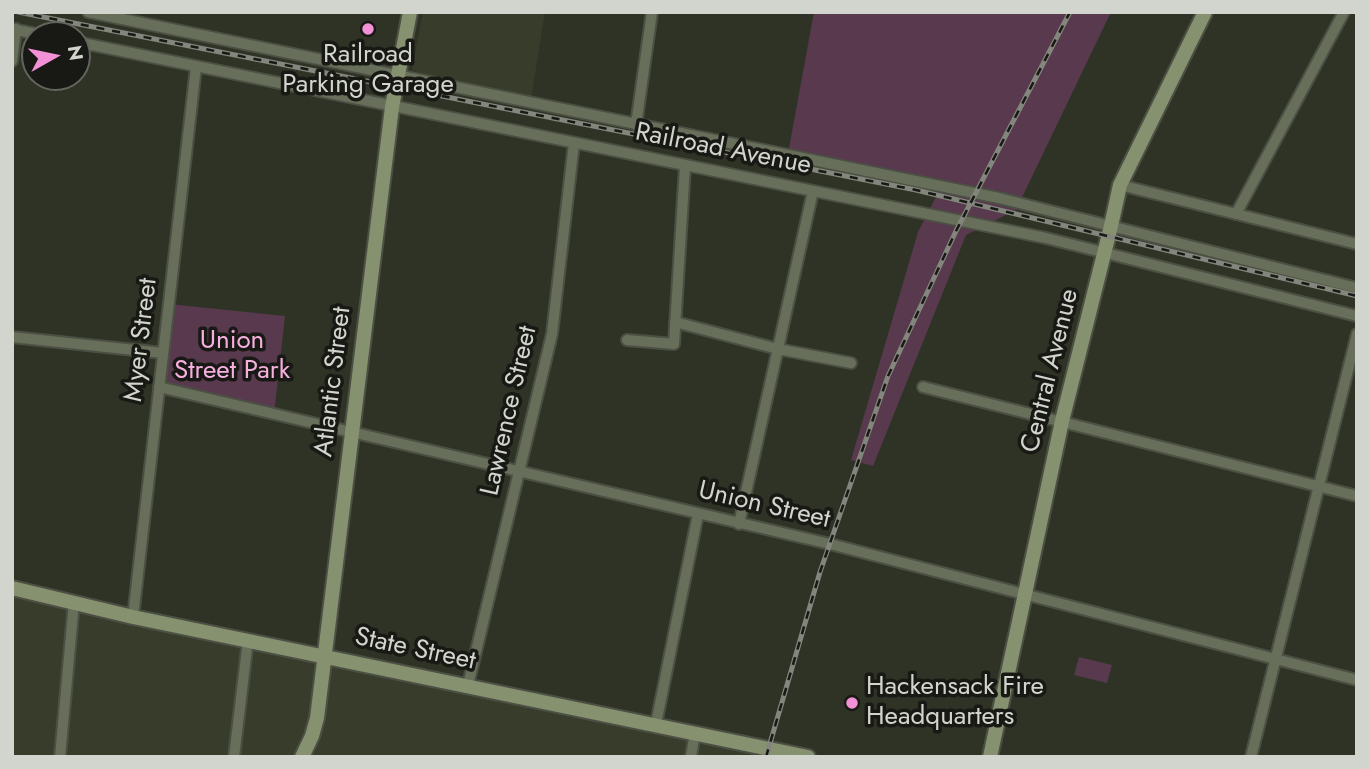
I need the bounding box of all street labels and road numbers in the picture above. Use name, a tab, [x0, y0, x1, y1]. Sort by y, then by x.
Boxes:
street label: Railroad Avenue	[632, 118, 814, 182]
street label: Myer Street	[119, 276, 165, 404]
street label: Central Avenue	[1016, 286, 1086, 456]
street label: Atlantic Street	[309, 305, 359, 459]
street label: Lawrence Street	[475, 323, 545, 499]
street label: Union Street	[695, 476, 833, 536]
street label: State Street	[352, 622, 478, 678]

